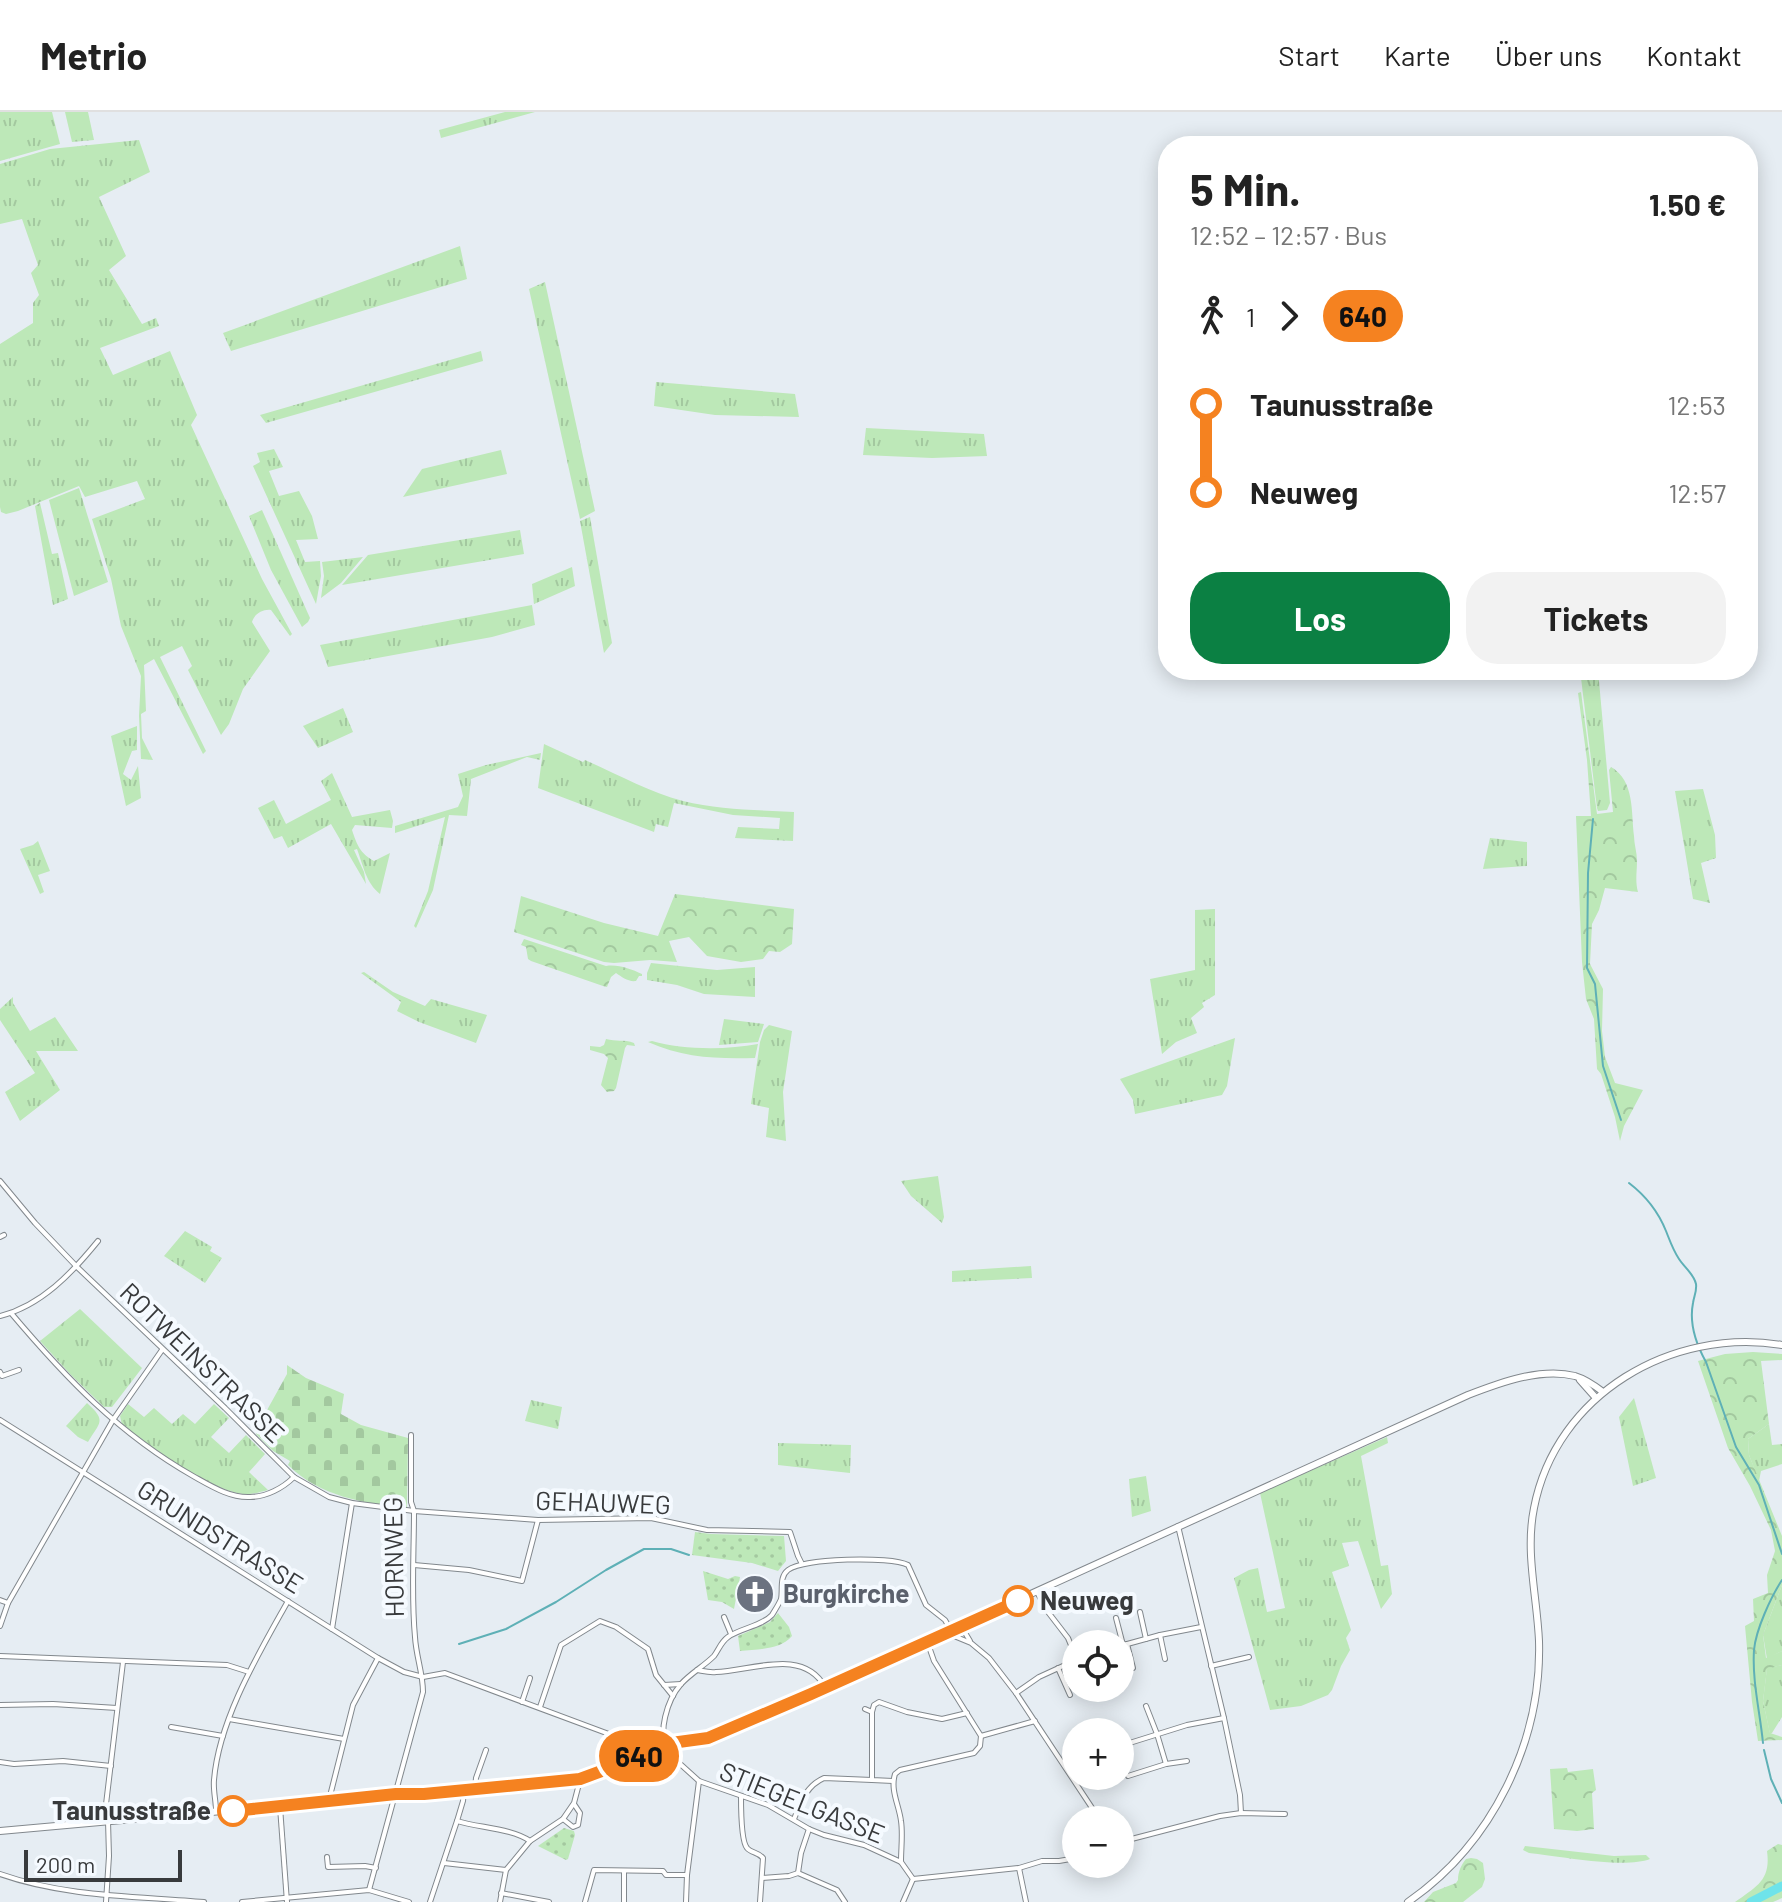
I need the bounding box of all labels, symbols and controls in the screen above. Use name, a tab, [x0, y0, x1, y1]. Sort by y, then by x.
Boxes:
text: Metrio	[40, 32, 147, 78]
text: Start	[1278, 38, 1340, 72]
text: Karte	[1384, 38, 1451, 72]
text: Über uns	[1495, 38, 1602, 72]
text: Kontakt	[1646, 38, 1742, 72]
text: 5 Min.	[1190, 162, 1301, 215]
text: 1.50 €	[1649, 186, 1726, 222]
text: 12:52 – 12:57 · Bus	[1190, 219, 1387, 250]
icon: walk	[1190, 294, 1234, 338]
icon: forward	[1267, 294, 1311, 338]
text: 640	[1339, 299, 1387, 333]
text: 1	[1246, 301, 1255, 332]
text: Taunusstraße	[1250, 386, 1433, 422]
text: 12:53	[1667, 389, 1726, 420]
text: Neuweg	[1250, 474, 1358, 510]
text: 12:57	[1668, 477, 1726, 508]
button: Los	[1190, 572, 1450, 664]
button: Tickets	[1466, 572, 1726, 664]
street label: ROTWEINSTRASSE	[114, 1276, 292, 1448]
street label: GRUNDSTRASSE	[132, 1472, 309, 1599]
street label: GEHAUWEG	[535, 1484, 671, 1519]
street label: HORNWEG	[376, 1496, 409, 1618]
church icon: Burgkirche	[734, 1573, 776, 1615]
place label: Burgkirche	[783, 1577, 909, 1608]
place label: Neuweg	[1040, 1584, 1134, 1615]
marker: Neuweg	[1003, 1586, 1033, 1616]
map controls	[1062, 1630, 1134, 1878]
button: locate	[1062, 1630, 1134, 1702]
button: +	[1062, 1718, 1134, 1790]
line badge: 640	[593, 1730, 685, 1782]
text: 640	[615, 1739, 663, 1773]
street label: STIEGELGASSE	[716, 1754, 890, 1849]
place label: Taunusstraße	[52, 1794, 211, 1825]
marker: Taunusstraße	[218, 1796, 248, 1826]
button: −	[1062, 1806, 1134, 1878]
scale bar	[24, 1846, 182, 1882]
text: 200 m	[36, 1851, 95, 1877]

